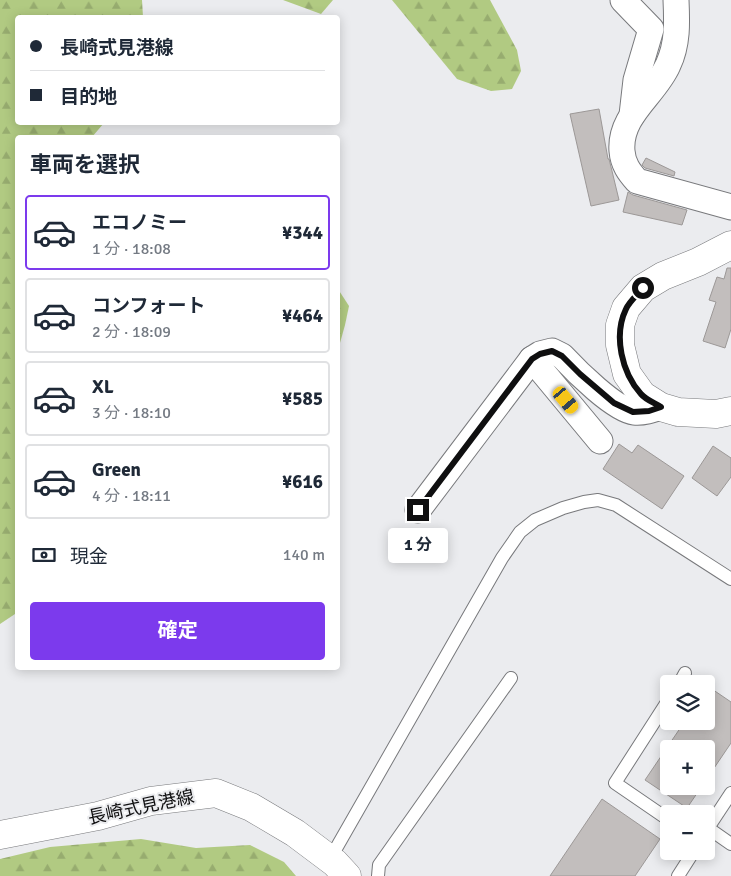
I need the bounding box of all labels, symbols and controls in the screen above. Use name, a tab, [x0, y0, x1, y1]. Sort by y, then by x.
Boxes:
text: 長崎式見港線	[60, 36, 174, 60]
text: 目的地	[60, 85, 117, 109]
text: 車両を選択	[30, 151, 140, 178]
icon: car	[32, 210, 77, 255]
text: エコノミー	[92, 211, 187, 235]
text: ¥344	[282, 221, 323, 245]
text: 1 分 · 18:08	[92, 239, 171, 259]
route start	[632, 277, 654, 299]
icon: car	[32, 293, 77, 338]
text: コンフォート	[92, 294, 205, 318]
text: ¥464	[282, 304, 323, 328]
text: 2 分 · 18:09	[92, 322, 171, 342]
text: XL	[92, 375, 114, 399]
icon: car	[32, 376, 77, 421]
car	[550, 384, 581, 416]
text: ¥585	[282, 387, 323, 411]
text: 3 分 · 18:10	[92, 403, 171, 423]
text: Green	[92, 458, 141, 482]
icon: car	[32, 459, 77, 504]
text: ¥616	[282, 470, 323, 494]
text: 4 分 · 18:11	[92, 486, 171, 506]
route end	[407, 499, 429, 521]
callout: 1 分	[388, 528, 448, 562]
text: 1 分	[404, 535, 432, 555]
icon: cash	[30, 541, 58, 569]
text: 現金	[70, 545, 108, 569]
text: 140 m	[283, 545, 325, 565]
button: 確定	[30, 602, 325, 660]
map controls	[660, 675, 715, 860]
button: layers	[660, 675, 715, 730]
button: +	[660, 740, 715, 795]
street label: 長崎式見港線	[86, 785, 196, 829]
button: −	[660, 805, 715, 860]

